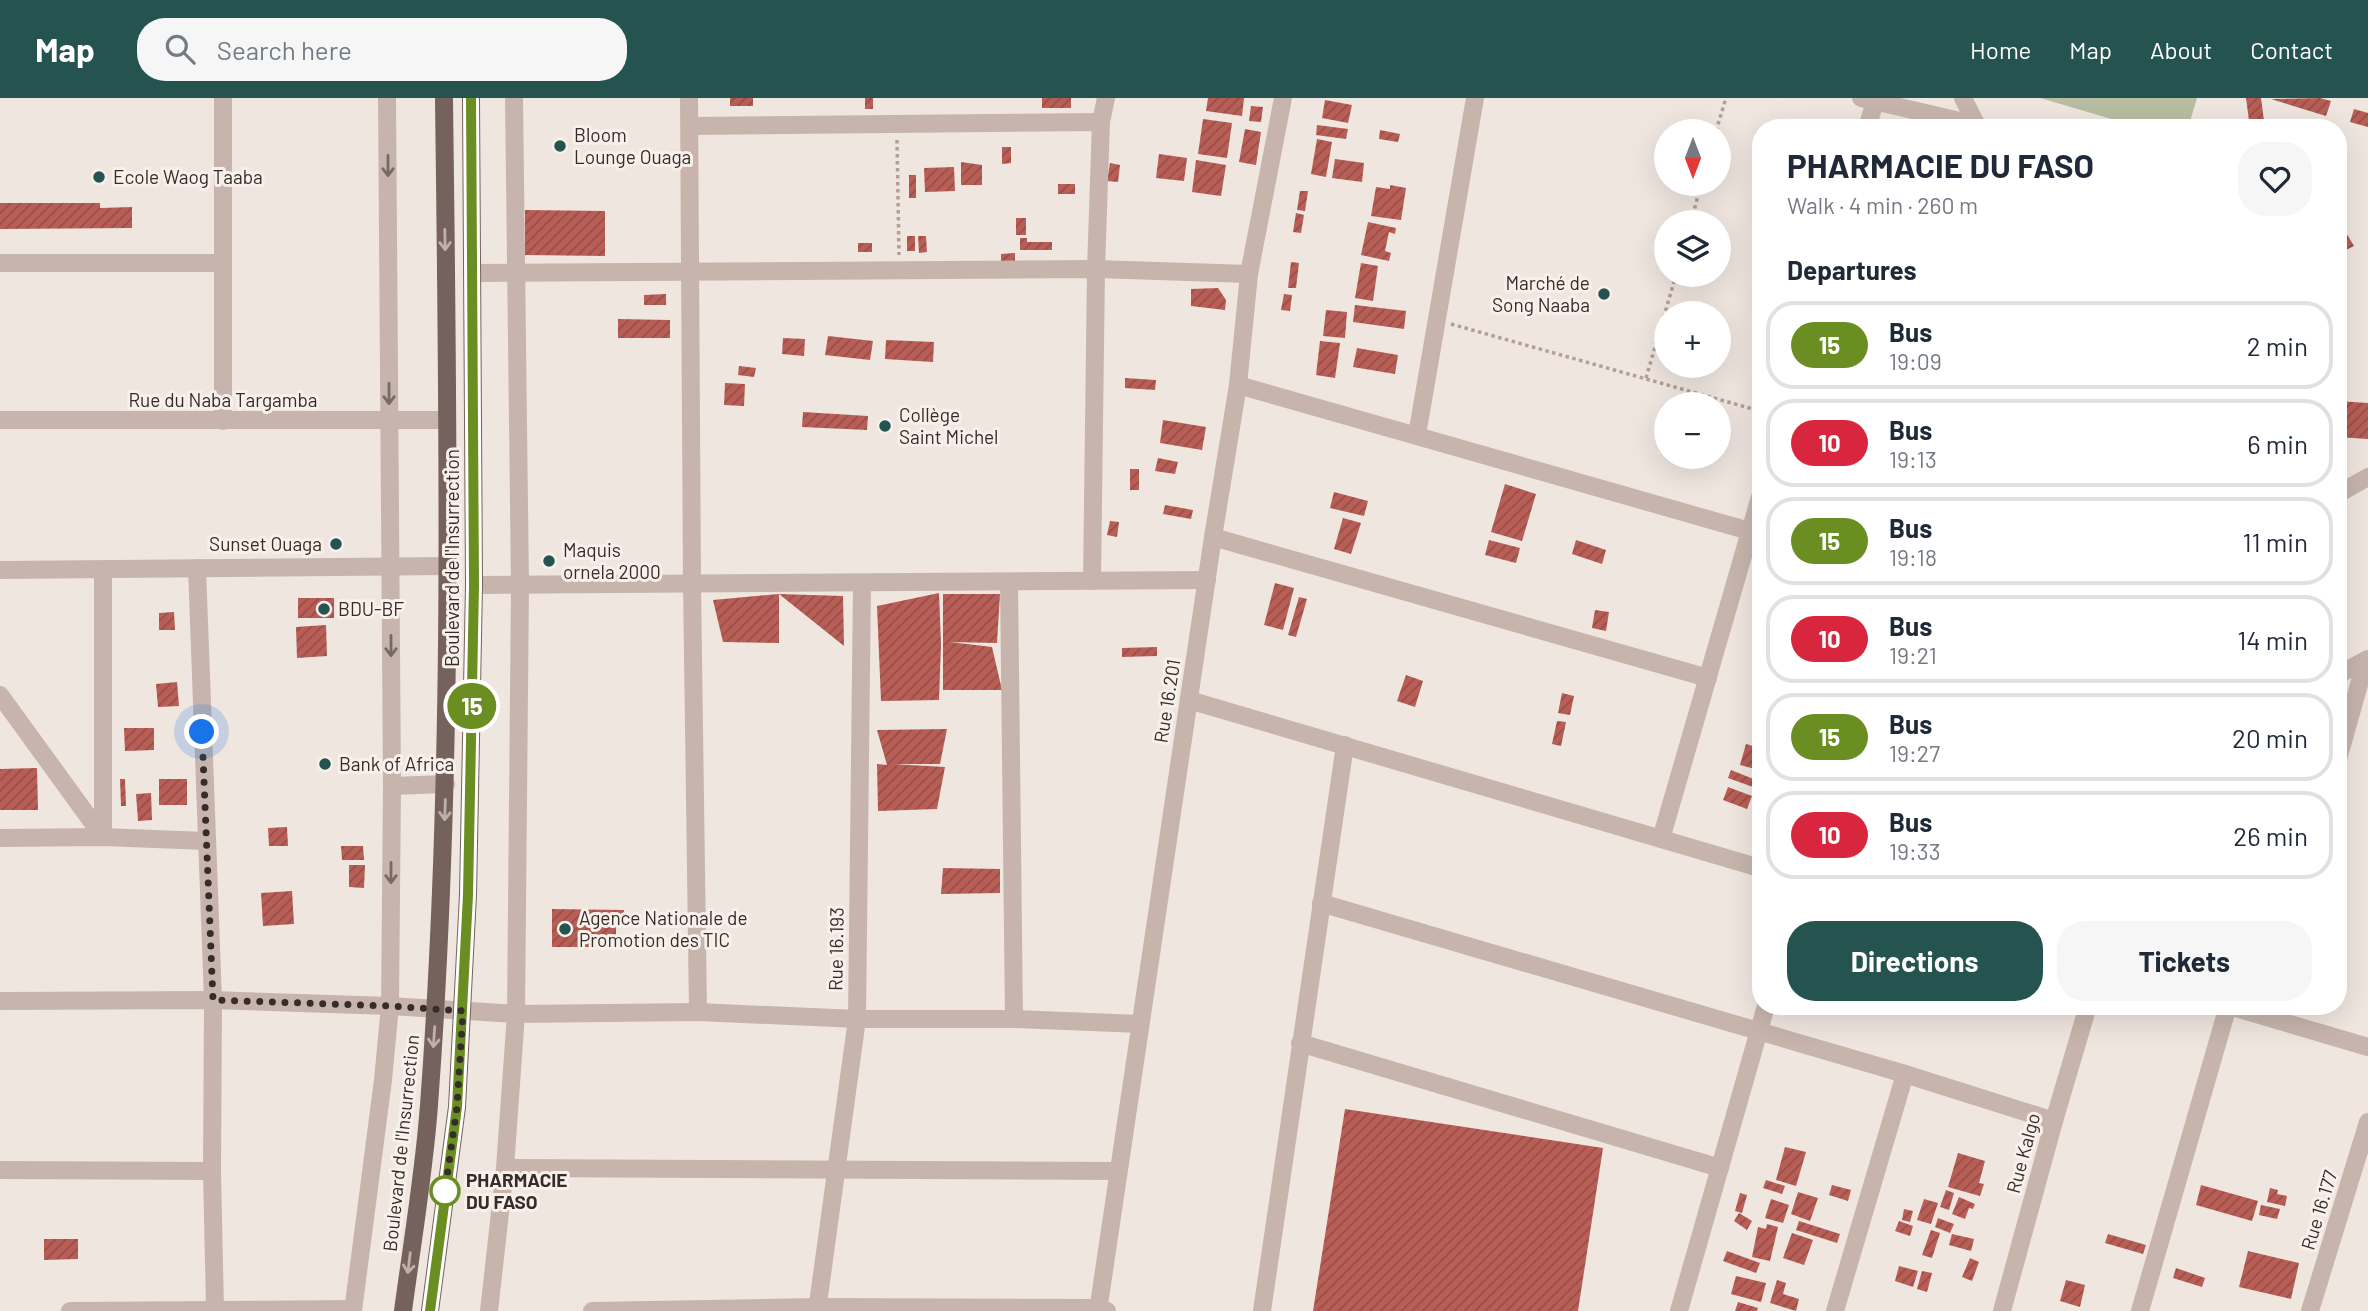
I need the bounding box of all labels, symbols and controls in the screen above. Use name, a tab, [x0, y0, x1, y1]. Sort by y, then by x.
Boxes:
search box	[137, 18, 627, 81]
text: Map	[35, 29, 95, 69]
icon: search	[161, 30, 199, 68]
text: Search here	[217, 34, 352, 65]
text: Home	[1970, 35, 2031, 64]
text: Map	[2069, 35, 2112, 64]
text: About	[2150, 35, 2212, 64]
text: Contact	[2250, 35, 2333, 64]
north arrow	[1654, 119, 1731, 196]
map controls	[1654, 119, 1731, 469]
place label: Bloom Lounge Ouaga	[574, 123, 691, 168]
marker: Bloom Lounge Ouaga	[552, 138, 568, 154]
button: heart	[2238, 142, 2312, 216]
text: PHARMACIE DU FASO	[1787, 145, 2094, 185]
one-way arrow	[381, 154, 395, 177]
place label: Ecole Waog Taaba	[113, 165, 263, 188]
marker: Ecole Waog Taaba	[91, 169, 107, 185]
text: Walk · 4 min · 260 m	[1787, 191, 1978, 219]
button: layers	[1654, 210, 1731, 287]
one-way arrow	[439, 228, 452, 251]
text: Departures	[1787, 254, 1917, 285]
place label: Marché de Song Naaba	[1492, 271, 1590, 316]
marker: Marché de Song Naaba	[1596, 286, 1612, 302]
button: +	[1654, 301, 1731, 378]
text: Bus	[1889, 316, 1932, 347]
text: 15	[1819, 330, 1840, 359]
text: 2 min	[2247, 330, 2308, 361]
text: 19:09	[1889, 347, 1942, 375]
one-way arrow	[382, 382, 396, 405]
street label: Rue du Naba Targamba	[128, 388, 318, 411]
button: −	[1654, 392, 1731, 469]
place label: Collège Saint Michel	[899, 403, 998, 448]
text: Bus	[1889, 414, 1932, 445]
marker: Collège Saint Michel	[877, 418, 893, 434]
text: 10	[1818, 428, 1841, 457]
text: 6 min	[2247, 428, 2308, 459]
text: 19:13	[1889, 445, 1937, 473]
street label: Boulevard de l'Insurrection	[440, 449, 463, 667]
text: Bus	[1889, 512, 1932, 543]
text: 15	[1819, 526, 1840, 555]
text: 11 min	[2242, 526, 2308, 557]
place label: Sunset Ouaga	[209, 532, 322, 555]
marker: Sunset Ouaga	[328, 536, 344, 552]
place label: Maquis ornela 2000	[563, 538, 661, 583]
text: 19:18	[1889, 543, 1937, 571]
marker: Maquis ornela 2000	[541, 553, 557, 569]
place label: BDU-BF	[338, 597, 404, 620]
marker: BDU-BF	[316, 601, 332, 617]
text: Bus	[1889, 610, 1932, 641]
text: 10	[1818, 624, 1841, 653]
text: 14 min	[2237, 624, 2308, 655]
one-way arrow	[384, 634, 398, 657]
text: 19:21	[1889, 641, 1937, 669]
street label: Rue 16.201	[1149, 657, 1184, 744]
line badge: 15	[440, 683, 504, 729]
text: 15	[461, 691, 483, 720]
text: Bus	[1889, 708, 1932, 739]
your location	[184, 714, 219, 749]
text: 15	[1819, 722, 1840, 751]
text: 20 min	[2232, 722, 2308, 753]
text: 19:27	[1889, 739, 1940, 767]
place label: Bank of Africa	[339, 752, 454, 775]
marker: Bank of Africa	[317, 756, 333, 772]
one-way arrow	[438, 798, 452, 821]
text: Bus	[1889, 806, 1932, 837]
text: 10	[1818, 820, 1841, 849]
text: 26 min	[2233, 820, 2308, 851]
text: 19:33	[1889, 837, 1941, 865]
one-way arrow	[384, 861, 398, 884]
place label: Agence Nationale de Promotion des TIC	[579, 906, 748, 951]
street label: Rue 16.193	[823, 907, 848, 991]
marker: Agence Nationale de Promotion des TIC	[557, 921, 573, 937]
button: Directions	[1787, 921, 2043, 1001]
button: Tickets	[2057, 921, 2312, 1001]
one-way arrow	[427, 1026, 440, 1049]
street label: Boulevard de l'Insurrection	[378, 1033, 423, 1253]
street label: Rue Kalgo	[2001, 1110, 2044, 1195]
street label: Rue 16.177	[2296, 1167, 2342, 1252]
place label: PHARMACIE DU FASO	[466, 1168, 567, 1213]
marker: PHARMACIE DU FASO	[430, 1176, 460, 1206]
one-way arrow	[403, 1252, 416, 1274]

